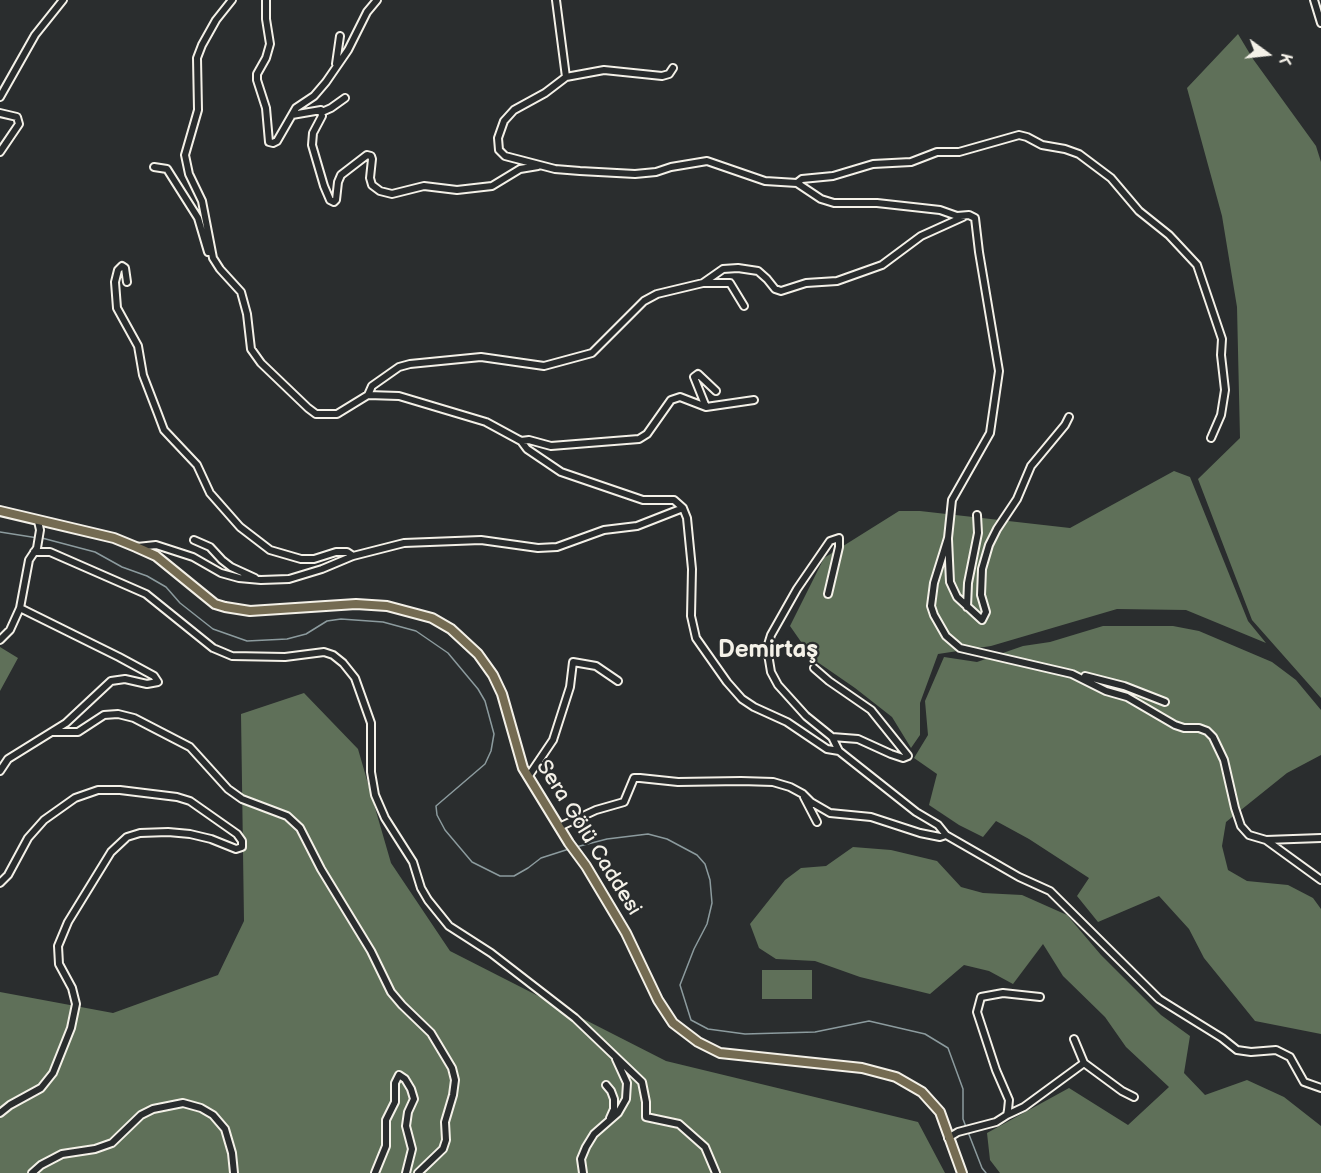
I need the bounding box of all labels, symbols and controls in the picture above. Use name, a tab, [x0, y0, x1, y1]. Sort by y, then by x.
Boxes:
north arrow	[1237, 24, 1297, 84]
text: K	[1274, 51, 1295, 66]
district label: Demirtaş	[718, 637, 818, 665]
street label: Sera Gölü Caddesi	[530, 756, 646, 920]

